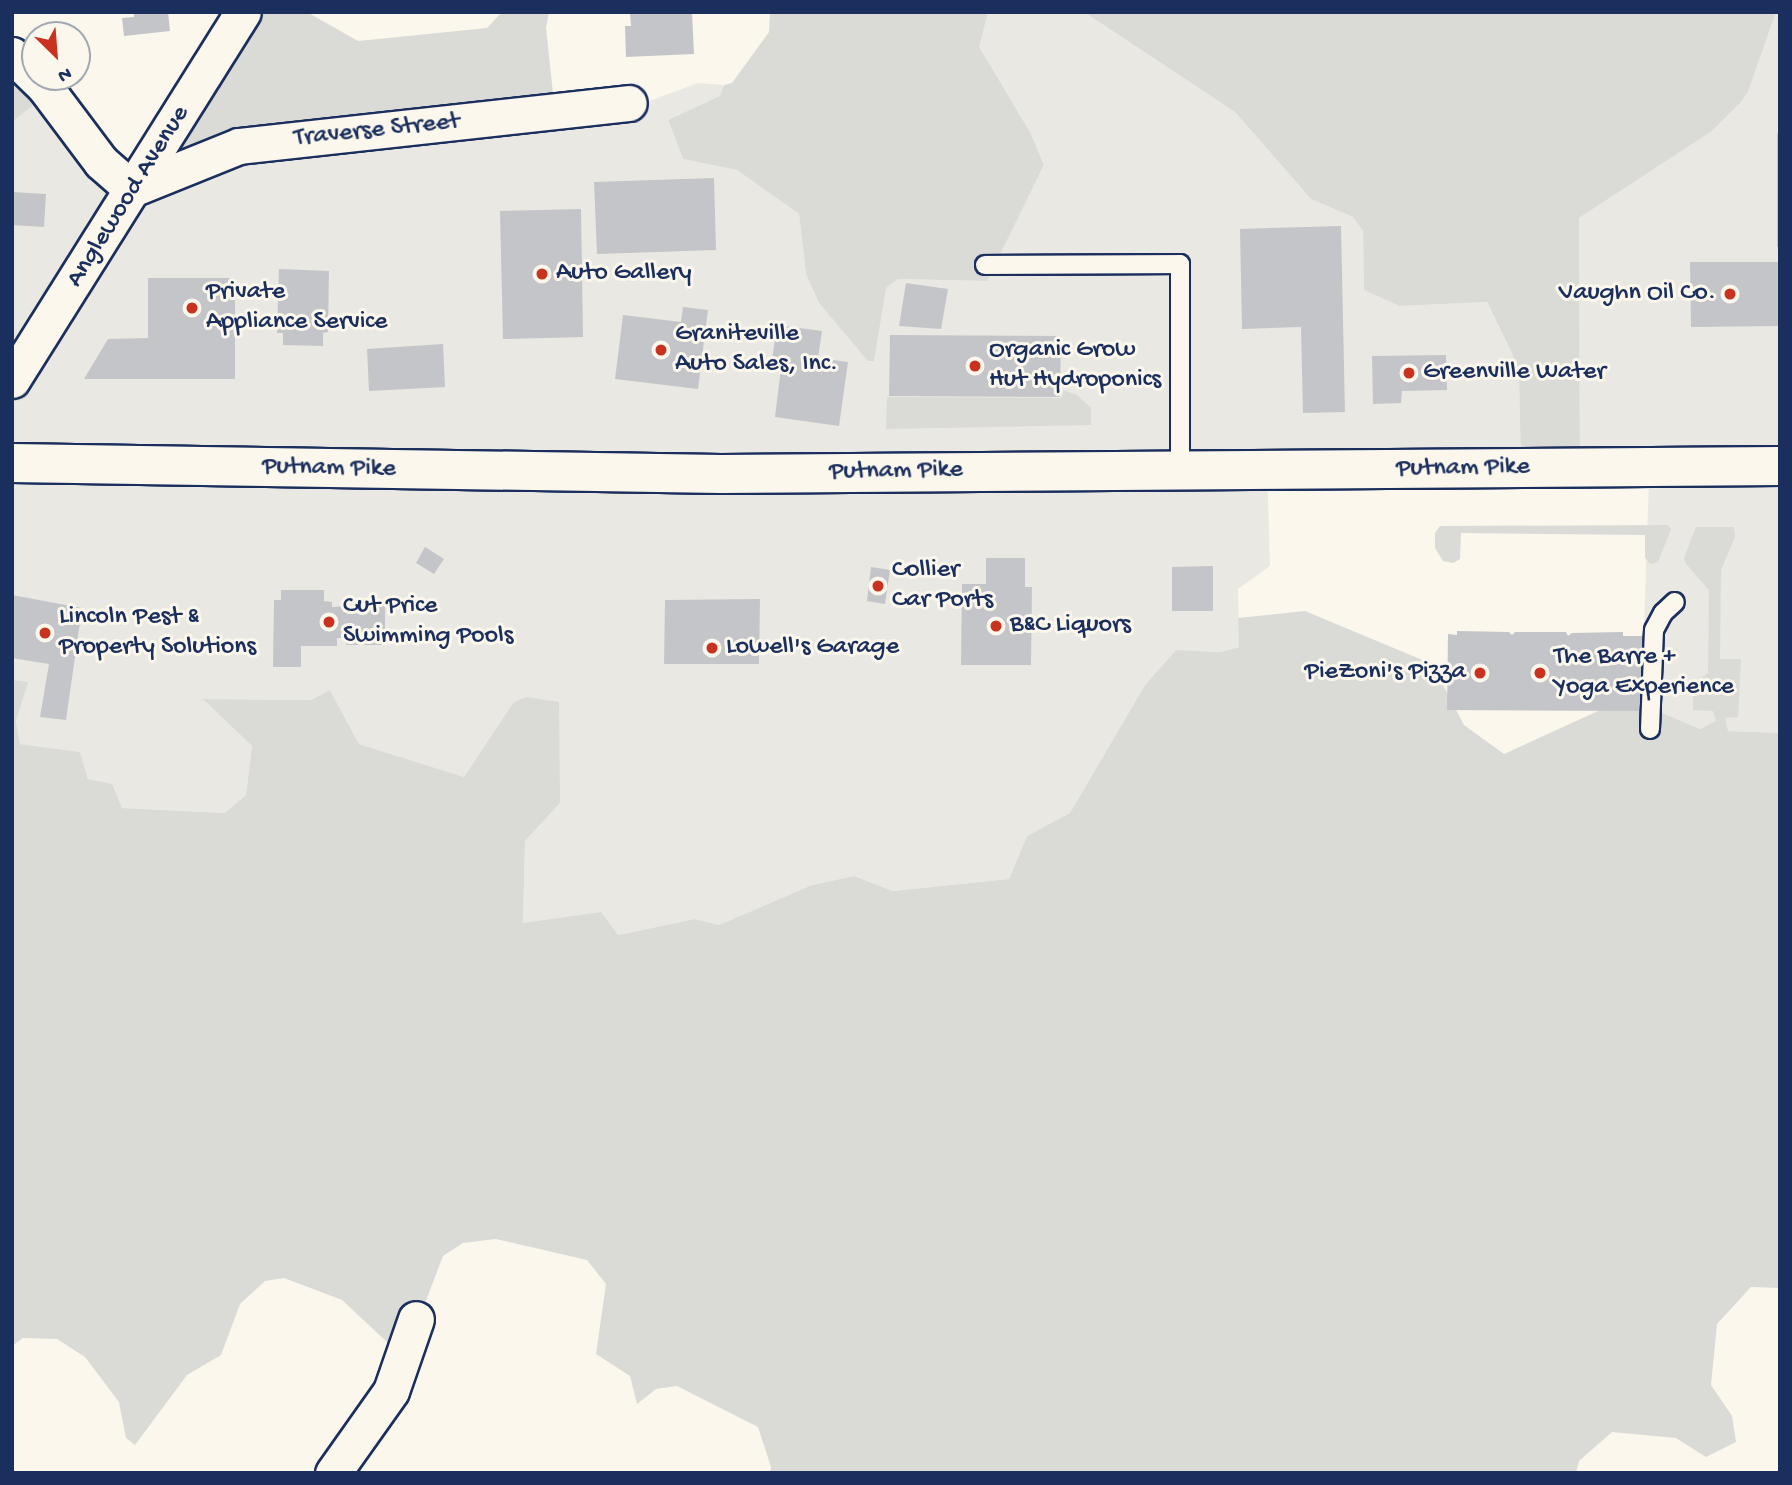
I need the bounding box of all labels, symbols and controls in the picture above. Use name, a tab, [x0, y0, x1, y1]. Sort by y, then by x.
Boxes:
north arrow	[21, 21, 91, 91]
text: N	[54, 61, 75, 87]
street label: Anglewood Avenue	[61, 100, 197, 294]
street label: Traverse Street	[293, 107, 461, 155]
place label: Auto Gallery	[556, 258, 692, 290]
marker: Auto Gallery	[534, 266, 550, 282]
place label: Private Appliance Service	[206, 277, 388, 338]
place label: Vaughn Oil Co.	[1559, 278, 1716, 310]
marker: Vaughn Oil Co.	[1722, 286, 1738, 302]
marker: Private Appliance Service	[184, 300, 200, 316]
place label: Graniteville Auto Sales, Inc.	[675, 319, 838, 380]
place label: Organic Grow Hut Hydroponics	[989, 335, 1161, 396]
marker: Graniteville Auto Sales, Inc.	[653, 342, 669, 358]
place label: Greenville Water	[1423, 357, 1606, 389]
marker: Organic Grow Hut Hydroponics	[967, 358, 983, 374]
marker: Greenville Water	[1401, 365, 1417, 381]
street label: Putnam Pike	[262, 452, 396, 486]
street label: Putnam Pike	[1396, 452, 1530, 486]
street label: Putnam Pike	[829, 455, 963, 489]
place label: Collier Car Ports	[892, 555, 993, 616]
marker: Collier Car Ports	[870, 578, 886, 594]
place label: Cut Price Swimming Pools	[343, 591, 513, 652]
place label: Lincoln Pest & Property Solutions	[59, 602, 256, 664]
place label: B&C Liquors	[1010, 610, 1131, 642]
marker: Cut Price Swimming Pools	[321, 614, 337, 630]
marker: B&C Liquors	[988, 618, 1004, 634]
marker: Lincoln Pest & Property Solutions	[37, 625, 53, 641]
place label: Lowell's Garage	[726, 632, 899, 664]
marker: Lowell's Garage	[704, 640, 720, 656]
place label: The Barre + Yoga Experience	[1554, 642, 1734, 704]
place label: PieZoni's Pizza	[1305, 657, 1466, 689]
marker: PieZoni's Pizza	[1472, 665, 1488, 681]
marker: The Barre + Yoga Experience	[1532, 665, 1548, 681]

